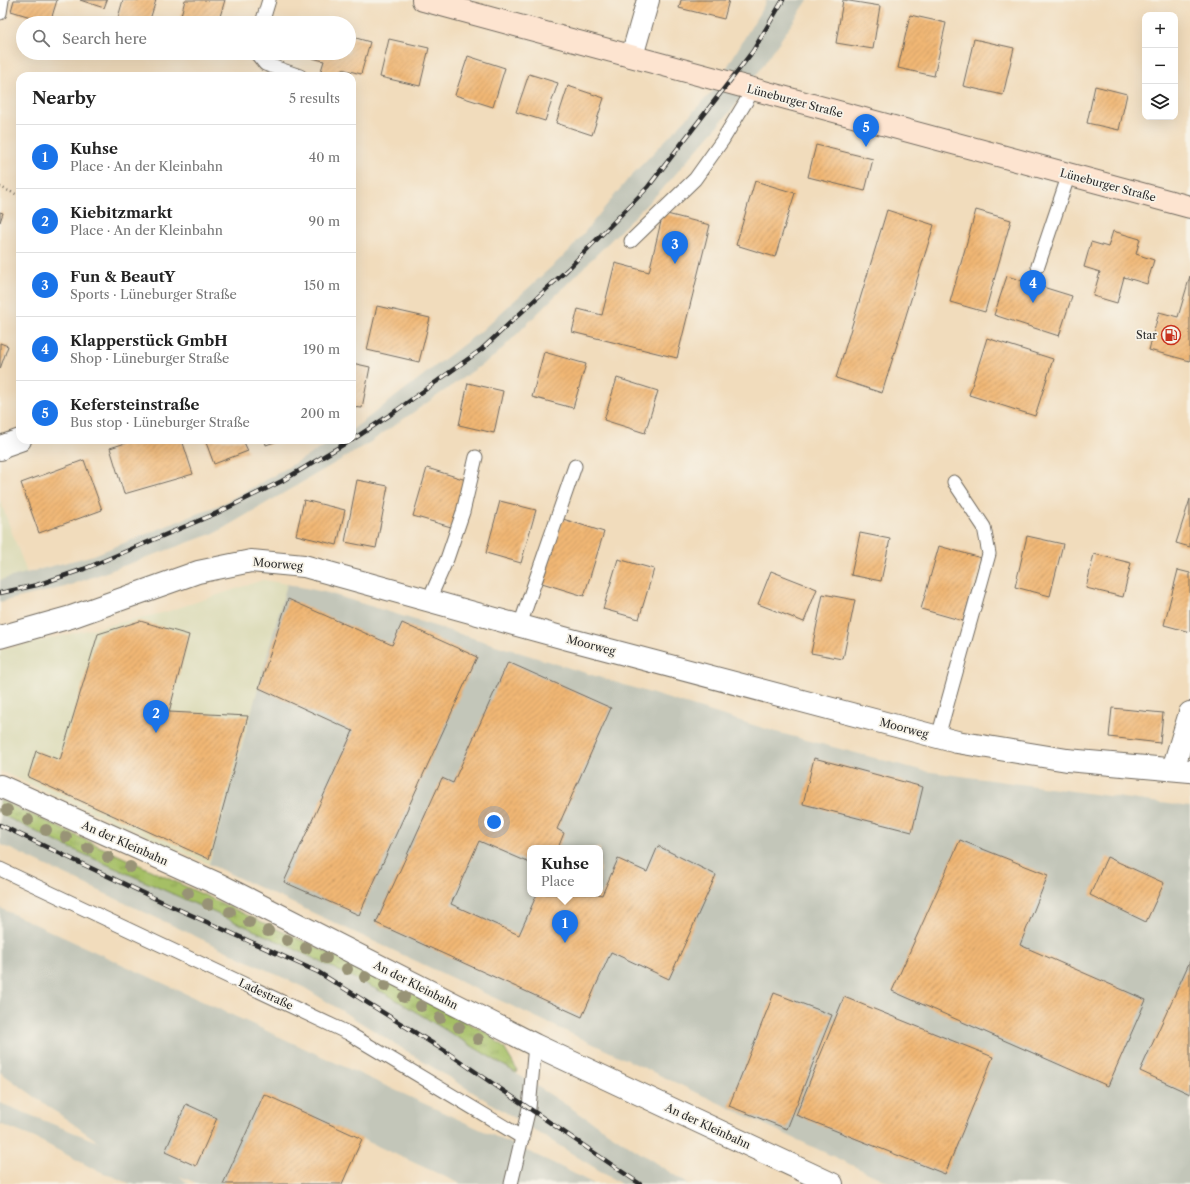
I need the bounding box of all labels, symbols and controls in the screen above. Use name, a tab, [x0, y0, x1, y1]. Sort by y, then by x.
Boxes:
map controls	[1142, 12, 1178, 120]
button: +	[1142, 12, 1178, 48]
search box	[16, 16, 356, 60]
icon: search	[30, 27, 52, 49]
text: Search here	[62, 29, 147, 48]
button: −	[1142, 48, 1178, 84]
street label: Lüneburger Straße	[745, 81, 845, 121]
button: layers	[1142, 84, 1178, 120]
text: Nearby	[32, 88, 96, 108]
text: 5 results	[289, 90, 340, 106]
pin: 5	[853, 114, 879, 147]
text: Kuhse	[70, 139, 118, 158]
text: 1	[42, 149, 48, 165]
text: 40 m	[309, 149, 340, 165]
text: Place · An der Kleinbahn	[70, 158, 223, 174]
street label: Lüneburger Straße	[1058, 165, 1158, 205]
text: Kiebitzmarkt	[70, 203, 173, 222]
text: 2	[41, 213, 49, 229]
text: 90 m	[309, 213, 340, 229]
text: Place · An der Kleinbahn	[70, 222, 223, 238]
pin: 3	[662, 231, 688, 264]
text: Fun & BeautY	[70, 267, 175, 286]
pin: 4	[1020, 270, 1046, 303]
text: 3	[41, 277, 49, 293]
text: 150 m	[304, 277, 340, 293]
text: Sports · Lüneburger Straße	[70, 286, 237, 302]
fuel station icon: Star	[1160, 324, 1182, 346]
place label: Star	[1136, 328, 1157, 342]
text: Klapperstück GmbH	[70, 331, 228, 350]
text: 4	[41, 341, 49, 357]
text: 190 m	[303, 341, 340, 357]
text: Shop · Lüneburger Straße	[70, 350, 229, 366]
text: Kefersteinstraße	[70, 395, 199, 414]
text: 5	[41, 405, 49, 421]
text: 200 m	[300, 405, 340, 421]
text: Bus stop · Lüneburger Straße	[70, 414, 250, 430]
street label: Moorweg	[253, 555, 304, 573]
street label: Moorweg	[565, 632, 617, 658]
pin: 2	[143, 700, 169, 733]
street label: Moorweg	[878, 715, 930, 741]
your location	[484, 812, 504, 832]
street label: An der Kleinbahn	[79, 817, 170, 868]
popup	[527, 845, 603, 897]
text: Kuhse	[541, 854, 589, 873]
text: Place	[541, 873, 574, 889]
pin: 1	[552, 910, 578, 943]
street label: An der Kleinbahn	[371, 957, 461, 1012]
street label: Ladestraße	[236, 975, 296, 1013]
street label: An der Kleinbahn	[662, 1100, 753, 1152]

